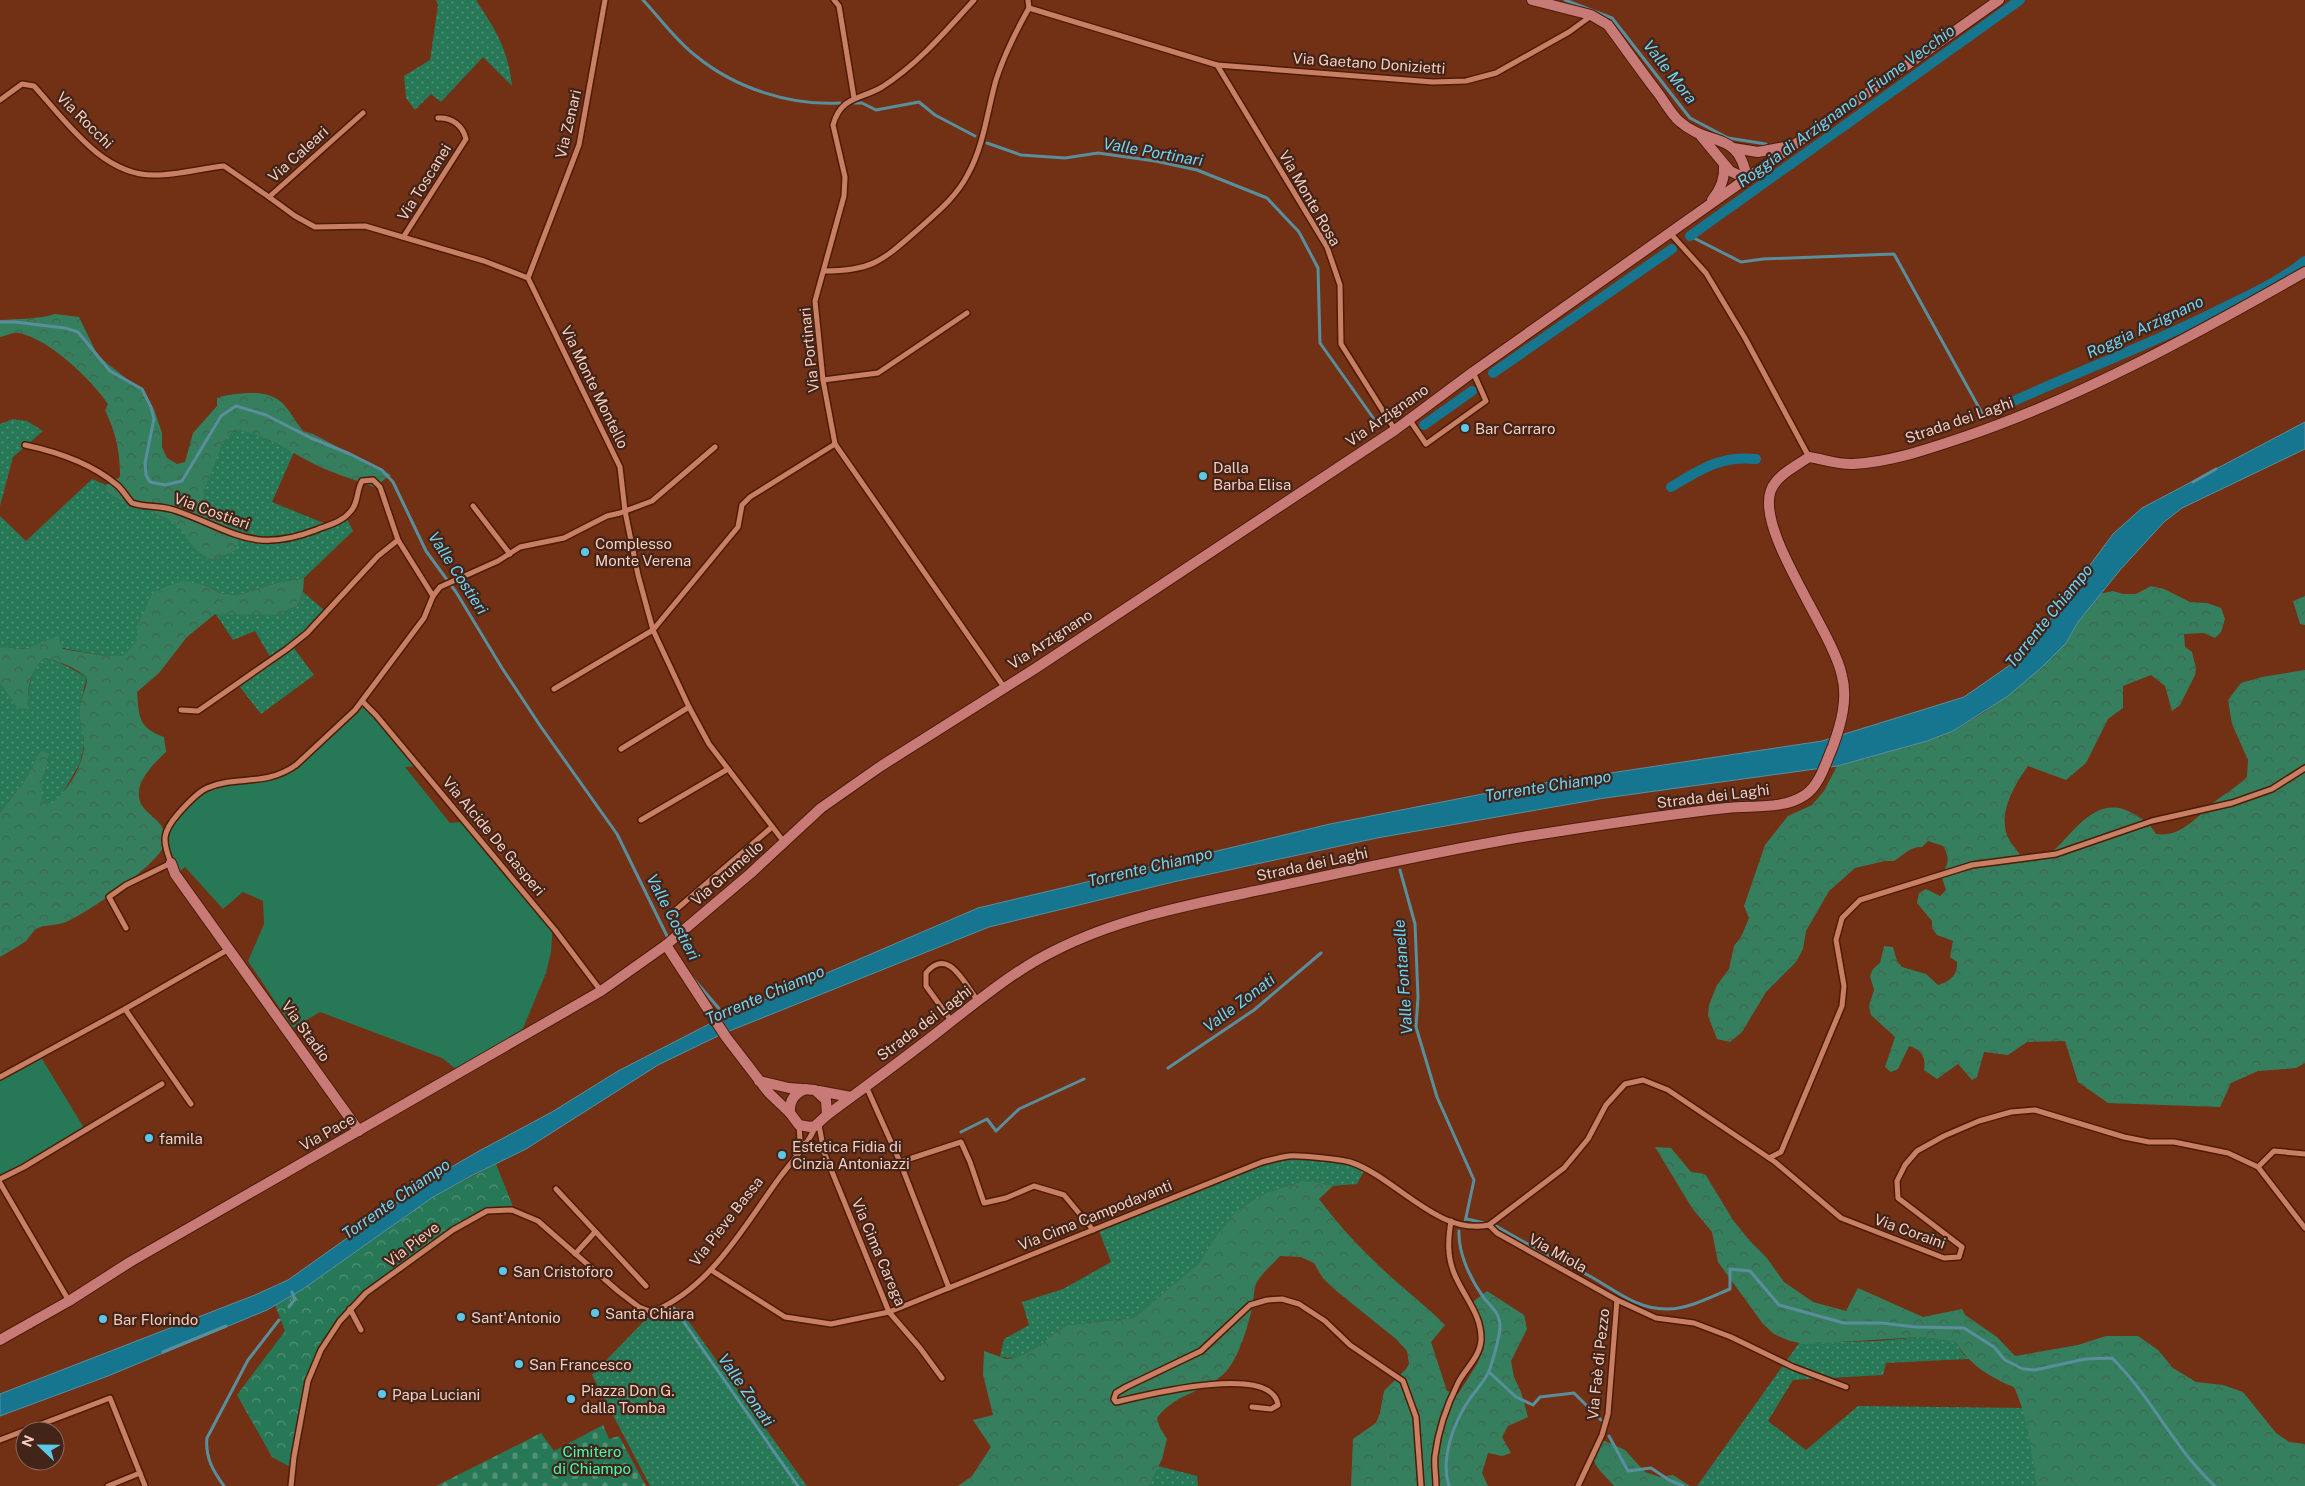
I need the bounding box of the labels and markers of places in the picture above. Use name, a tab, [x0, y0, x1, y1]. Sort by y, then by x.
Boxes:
place label: Bar Carraro	[1475, 420, 1555, 437]
marker: Bar Carraro	[1459, 422, 1471, 434]
place label: Dalla Barba Elisa	[1213, 459, 1291, 493]
marker: Dalla Barba Elisa	[1197, 470, 1209, 482]
place label: Complesso Monte Verena	[595, 535, 691, 569]
marker: Complesso Monte Verena	[579, 546, 591, 558]
place label: famila	[159, 1130, 203, 1147]
marker: famila	[143, 1132, 155, 1144]
place label: Estetica Fidia di Cinzia Antoniazzi	[792, 1138, 910, 1172]
marker: Estetica Fidia di Cinzia Antoniazzi	[776, 1149, 788, 1161]
place label: San Cristoforo	[513, 1263, 613, 1280]
marker: San Cristoforo	[497, 1265, 509, 1277]
place label: Santa Chiara	[605, 1305, 694, 1322]
marker: Santa Chiara	[589, 1307, 601, 1319]
place label: Sant'Antonio	[471, 1309, 561, 1326]
place label: Bar Florindo	[113, 1311, 198, 1328]
marker: Sant'Antonio	[455, 1311, 467, 1323]
marker: Bar Florindo	[97, 1313, 109, 1325]
place label: San Francesco	[529, 1356, 632, 1373]
marker: San Francesco	[513, 1358, 525, 1370]
place label: Piazza Don G. dalla Tomba	[581, 1382, 675, 1416]
place label: Papa Luciani	[392, 1386, 480, 1403]
marker: Papa Luciani	[376, 1388, 388, 1400]
marker: Piazza Don G. dalla Tomba	[565, 1393, 577, 1405]

